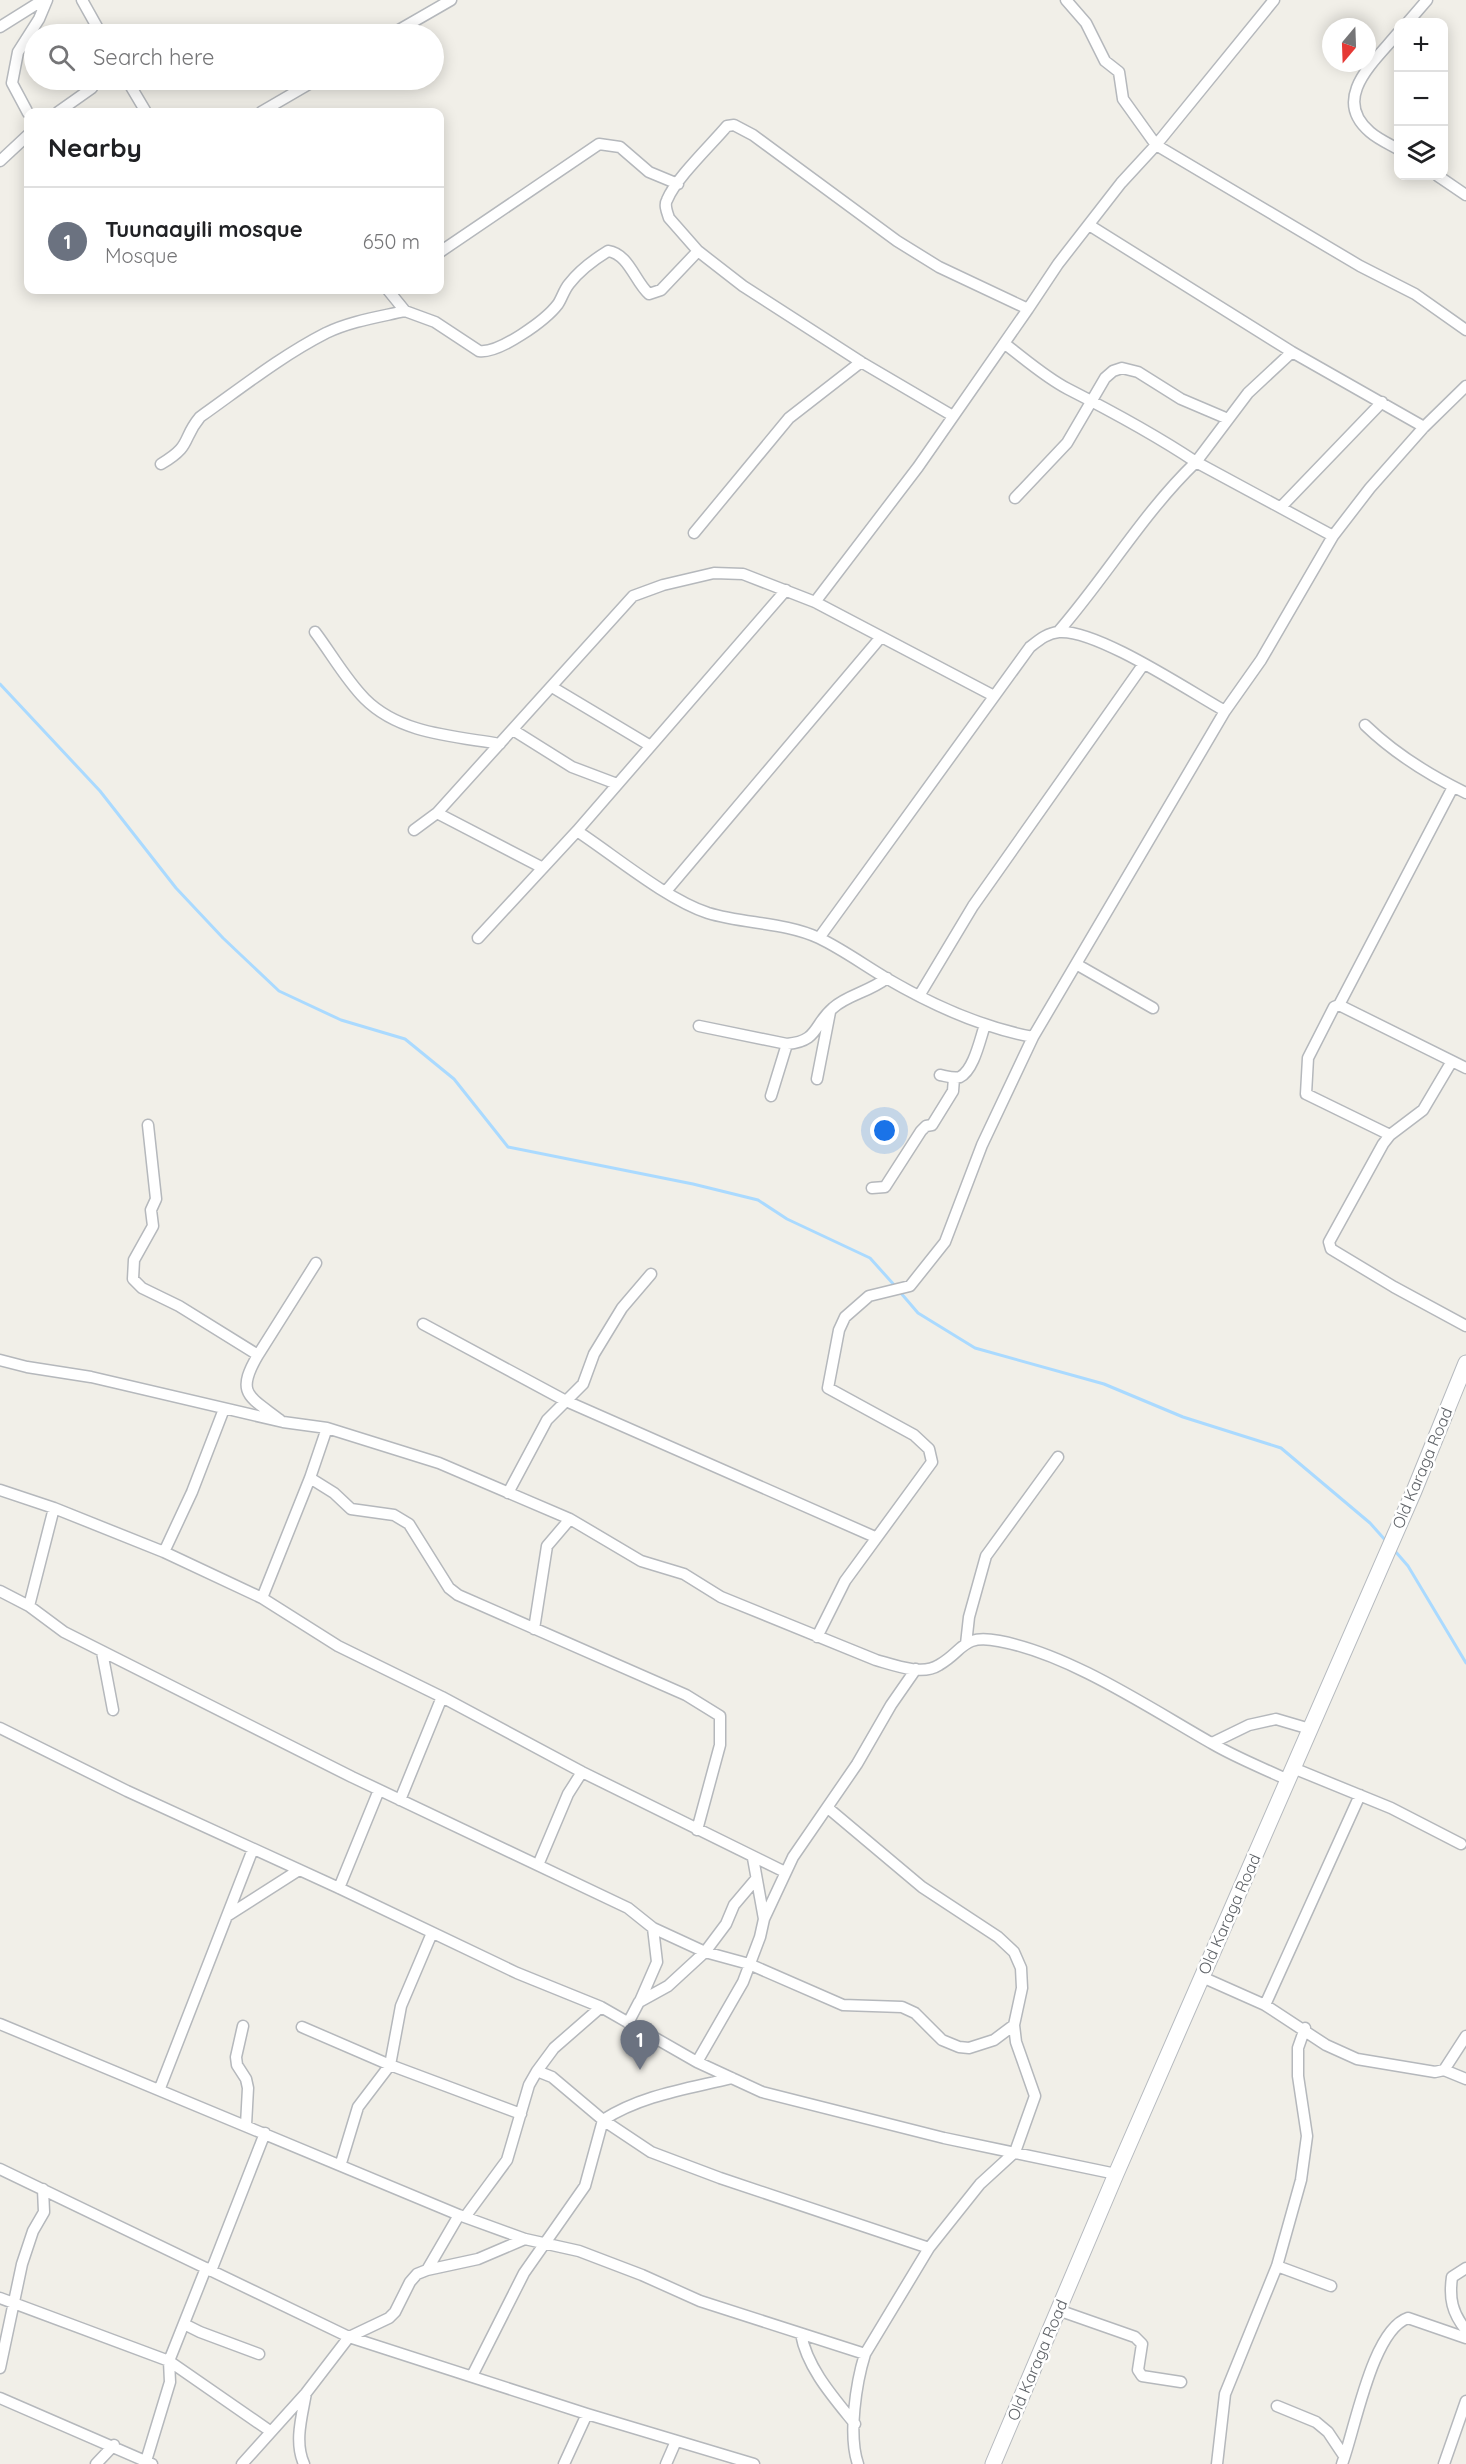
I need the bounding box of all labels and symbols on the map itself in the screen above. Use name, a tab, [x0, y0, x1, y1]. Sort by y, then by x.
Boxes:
north arrow	[1322, 18, 1376, 72]
your location	[870, 1116, 899, 1145]
street label: Old Karaga Road	[1387, 1404, 1457, 1532]
street label: Old Karaga Road	[1193, 1851, 1265, 1977]
pin: 1	[620, 2020, 660, 2070]
street label: Old Karaga Road	[1002, 2296, 1072, 2424]

